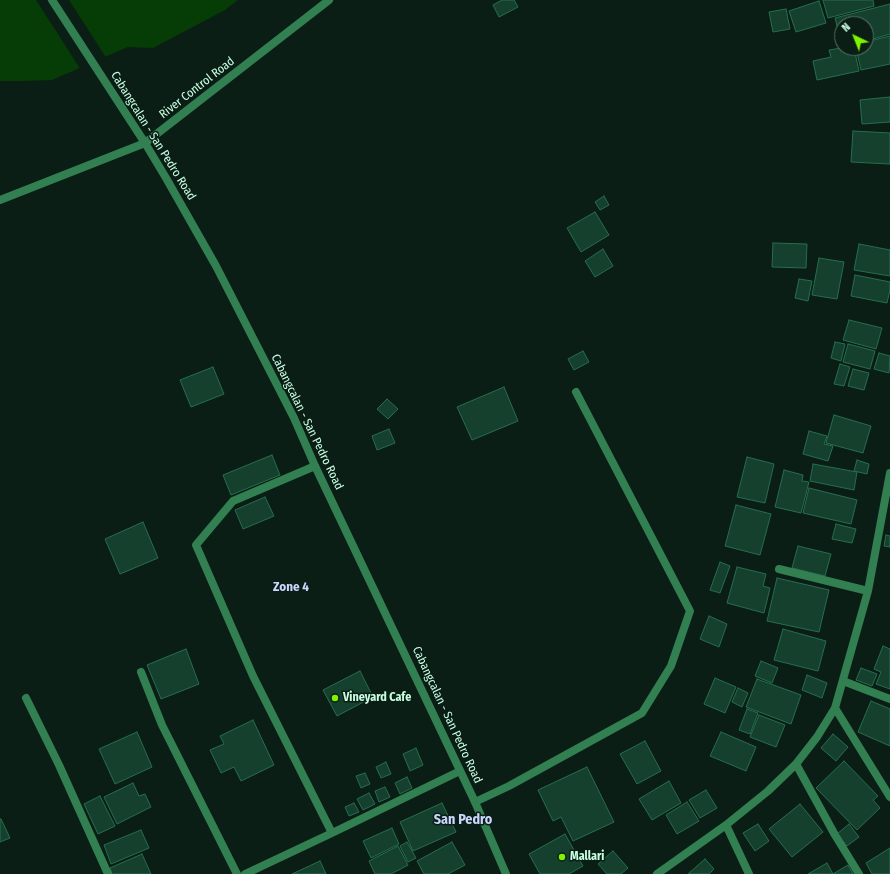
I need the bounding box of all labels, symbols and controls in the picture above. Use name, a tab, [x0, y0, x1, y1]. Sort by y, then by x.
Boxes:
north arrow	[834, 16, 874, 56]
text: N	[839, 21, 853, 35]
street label: River Control Road	[157, 54, 237, 122]
street label: Cabangcalan - San Pedro Road	[107, 69, 199, 203]
street label: Cabangcalan - San Pedro Road	[268, 352, 346, 492]
district label: Zone 4	[273, 579, 309, 595]
street label: Cabangcalan - San Pedro Road	[409, 644, 485, 786]
place label: Vineyard Cafe	[343, 691, 411, 705]
marker: Vineyard Cafe	[330, 693, 340, 703]
district label: San Pedro	[434, 812, 492, 828]
place label: Mallari	[570, 850, 604, 864]
marker: Mallari	[557, 852, 567, 862]

